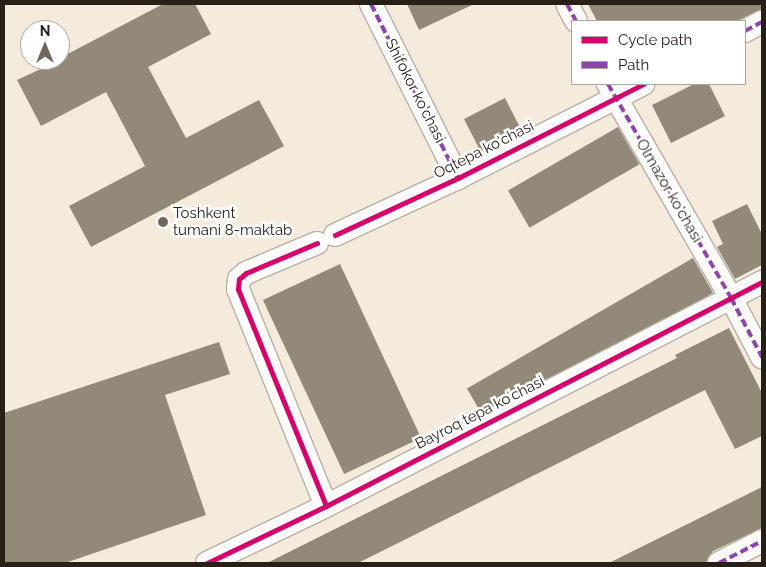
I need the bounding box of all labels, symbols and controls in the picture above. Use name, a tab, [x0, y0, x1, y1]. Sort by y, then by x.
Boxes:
north arrow	[20, 20, 70, 70]
legend	[571, 20, 746, 85]
text: N	[40, 23, 50, 39]
text: Cycle path	[618, 31, 692, 49]
street label: Shifokor ko'chasi	[381, 36, 449, 146]
text: Path	[618, 56, 649, 74]
street label: Oqtepa ko'chasi	[431, 117, 537, 183]
street label: Olmazor ko'chasi	[632, 136, 706, 246]
place label: Toshkent tumani 8-maktab	[173, 204, 292, 239]
marker: Toshkent tumani 8-maktab	[157, 216, 169, 228]
street label: Bayroq tepa koʻchasi	[412, 373, 548, 453]

